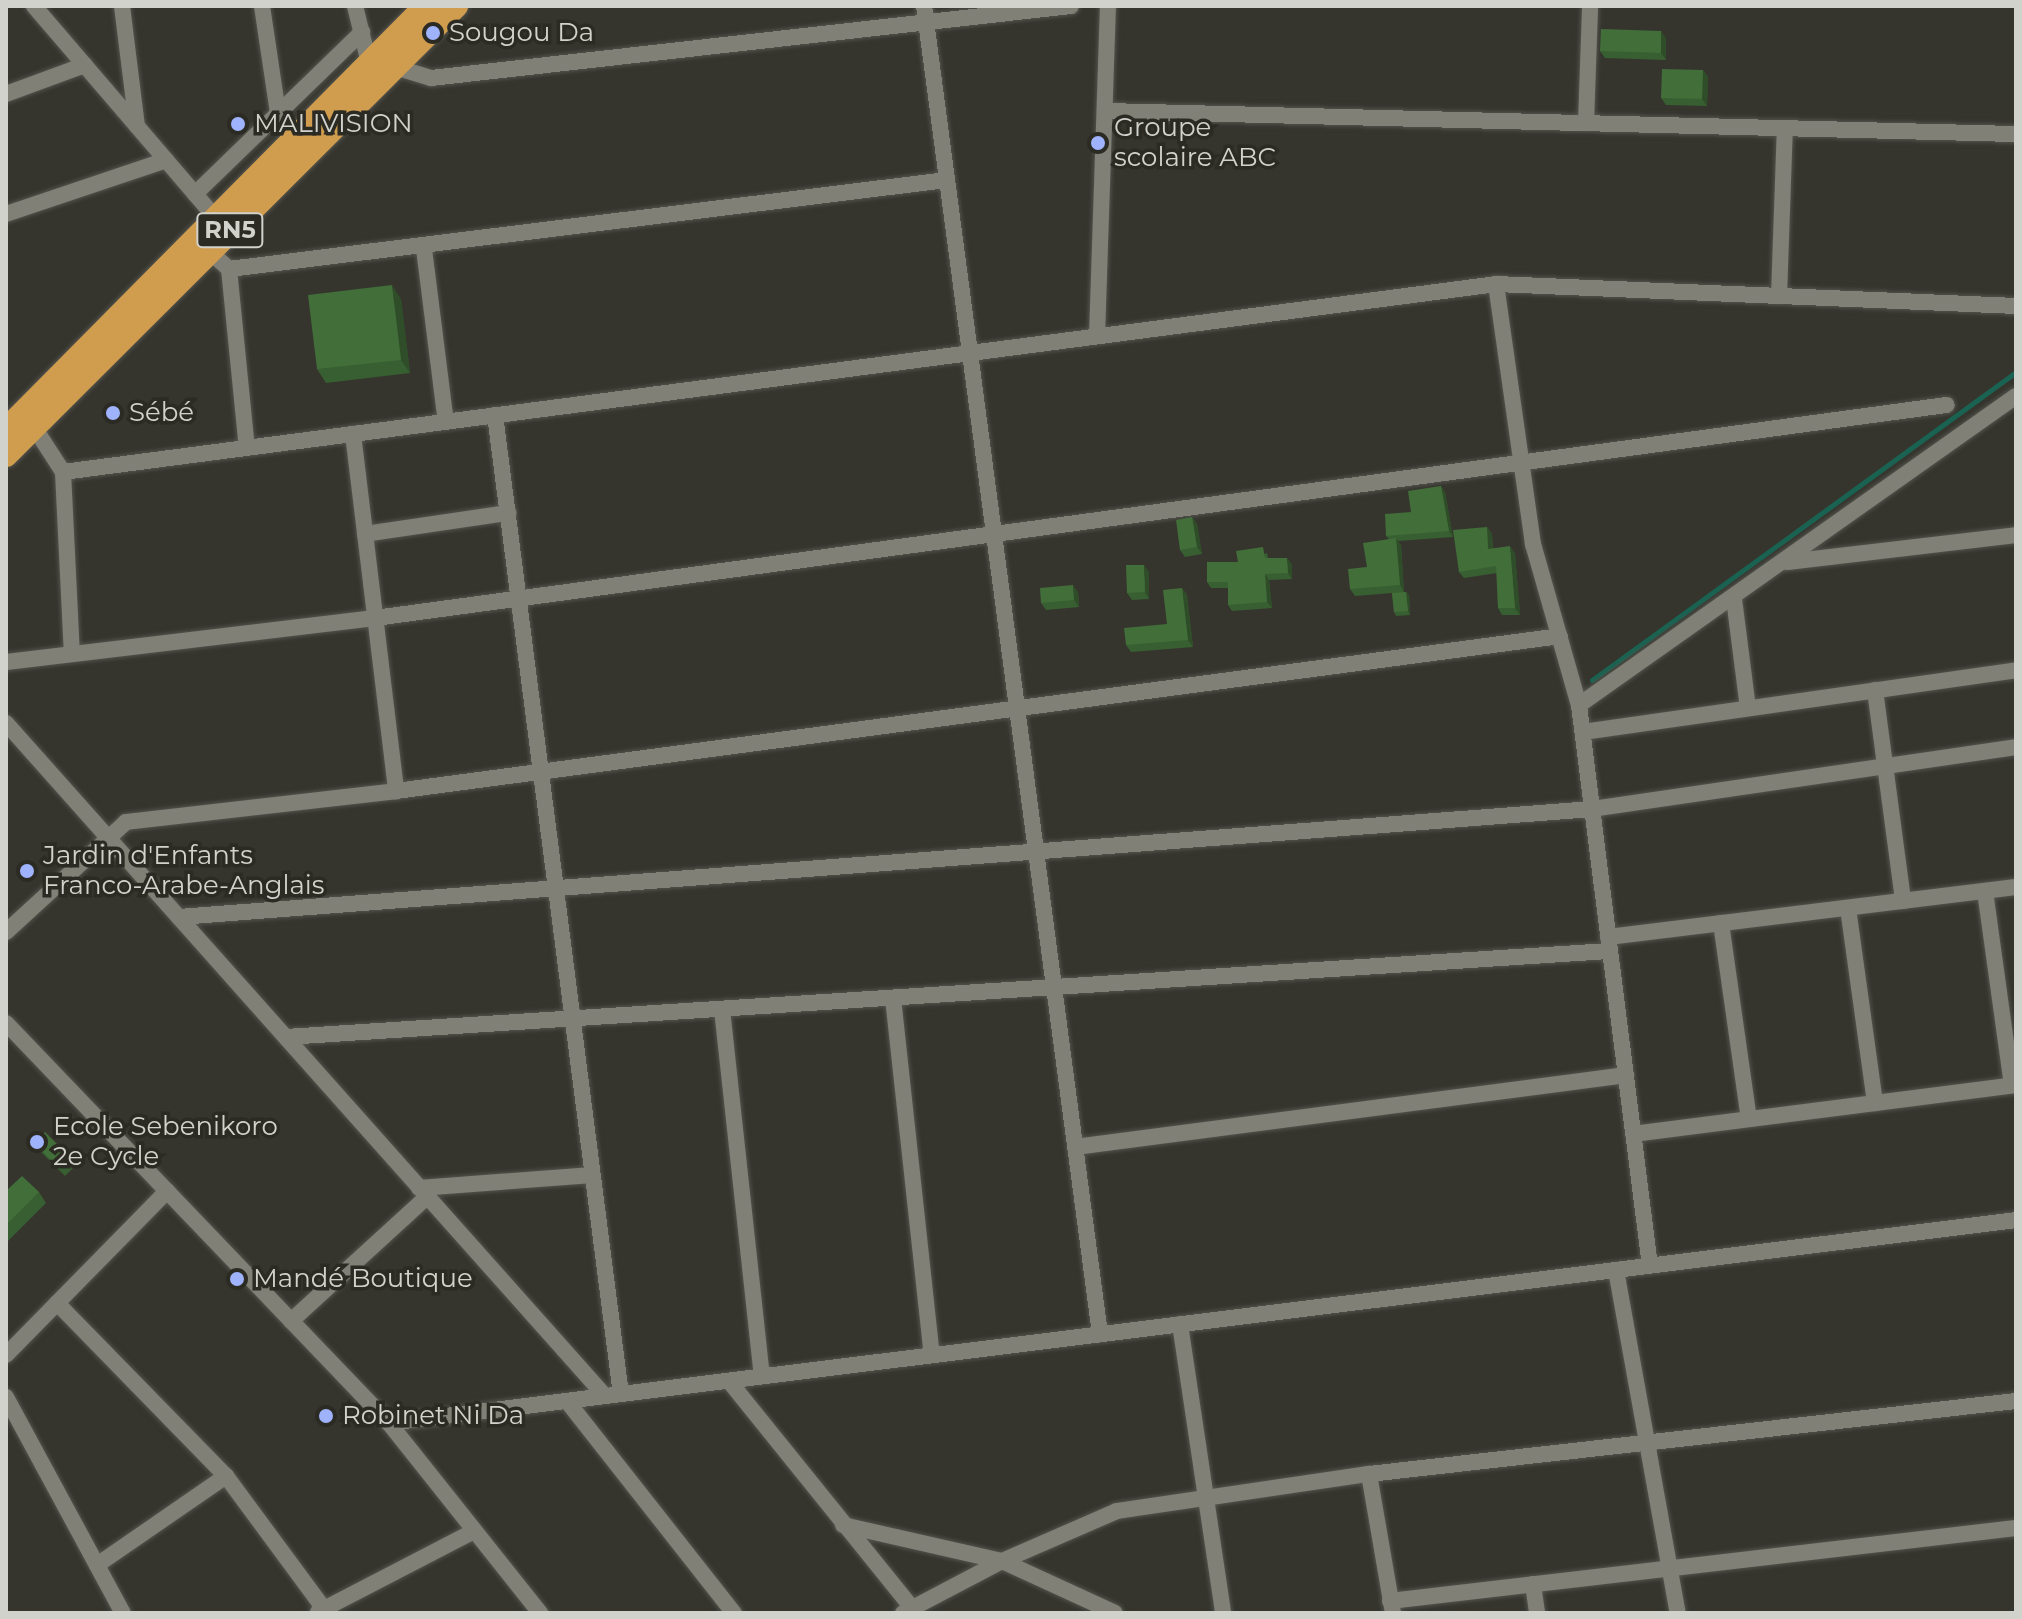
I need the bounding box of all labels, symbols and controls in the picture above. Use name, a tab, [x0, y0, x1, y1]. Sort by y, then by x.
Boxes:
place label: Sougou Da	[449, 17, 594, 49]
marker: Sougou Da	[424, 24, 442, 42]
place label: MALIVISION	[254, 108, 413, 140]
place label: Groupe scolaire ABC	[1114, 112, 1276, 174]
marker: MALIVISION	[229, 115, 247, 133]
marker: Groupe scolaire ABC	[1089, 134, 1107, 152]
road number: RN5	[196, 210, 264, 250]
place label: Sébé	[129, 397, 194, 429]
marker: Sébé	[104, 404, 122, 422]
place label: Jardin d'Enfants Franco-Arabe-Anglais	[43, 840, 325, 902]
marker: Jardin d'Enfants Franco-Arabe-Anglais	[18, 862, 36, 880]
place label: Ecole Sebenikoro 2e Cycle	[53, 1111, 278, 1172]
marker: Ecole Sebenikoro 2e Cycle	[28, 1133, 46, 1151]
place label: Mandé Boutique	[253, 1263, 473, 1295]
marker: Mandé Boutique	[228, 1270, 246, 1288]
place label: Robinet Ni Da	[342, 1400, 524, 1432]
marker: Robinet Ni Da	[317, 1407, 335, 1425]

